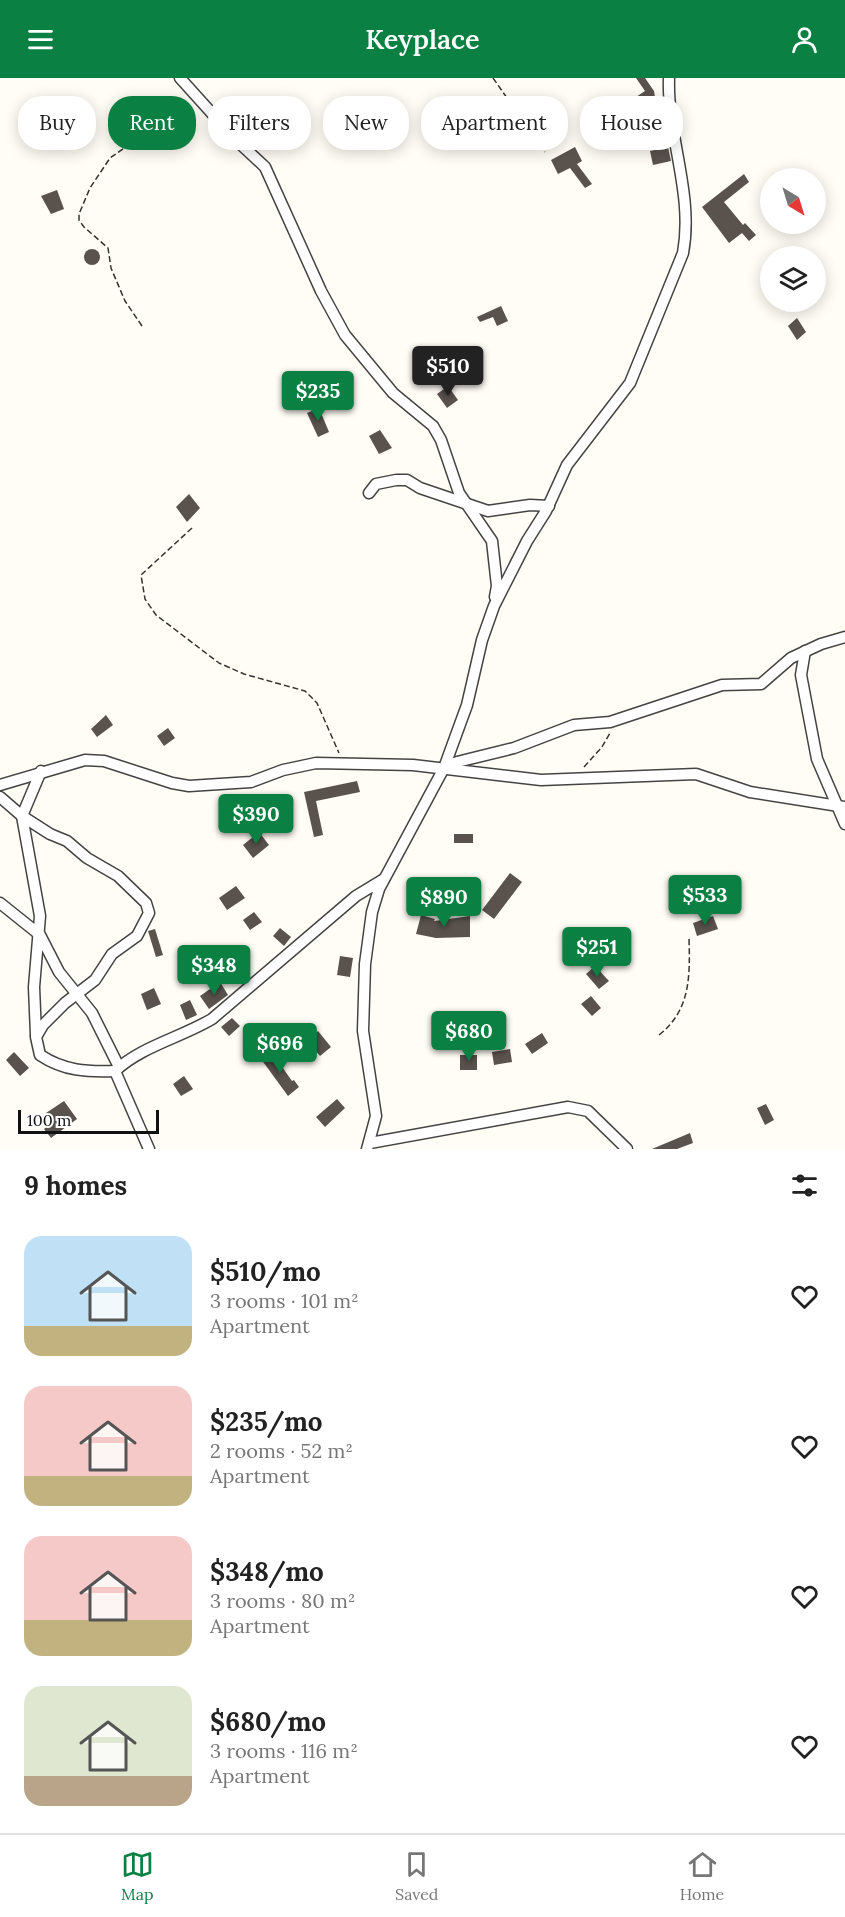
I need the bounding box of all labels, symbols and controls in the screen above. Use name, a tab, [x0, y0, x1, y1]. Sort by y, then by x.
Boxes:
text: Keyplace	[365, 22, 480, 56]
icon: menu	[24, 23, 57, 56]
icon: person	[788, 23, 821, 56]
chip: Buy	[18, 96, 96, 150]
chip: Rent	[108, 96, 196, 150]
chip: Filters	[208, 96, 311, 150]
chip: New	[323, 96, 409, 150]
chip: Apartment	[421, 96, 568, 150]
chip: House	[580, 96, 683, 150]
north arrow	[760, 168, 826, 234]
map controls	[760, 168, 826, 312]
button: layers	[760, 246, 826, 312]
pin: $510	[412, 346, 484, 397]
text: $510	[426, 353, 470, 378]
pin: $235	[282, 371, 354, 422]
text: $235	[296, 378, 340, 403]
pin: $390	[220, 794, 292, 845]
text: $390	[232, 801, 280, 826]
pin: $533	[669, 875, 741, 926]
pin: $890	[408, 877, 480, 928]
text: $533	[683, 882, 727, 907]
text: $890	[420, 884, 468, 909]
pin: $251	[561, 927, 633, 978]
text: $251	[576, 934, 618, 959]
pin: $348	[178, 945, 250, 996]
text: $348	[191, 952, 237, 977]
pin: $680	[433, 1011, 505, 1062]
text: $680	[445, 1018, 493, 1043]
pin: $696	[244, 1023, 316, 1074]
text: $696	[257, 1030, 303, 1055]
scale bar	[18, 1107, 159, 1134]
text: 100 m	[27, 1110, 71, 1130]
text: 9 homes	[24, 1169, 127, 1202]
icon: filters	[788, 1169, 821, 1202]
text: $510/mo	[210, 1255, 321, 1288]
icon: home	[72, 1260, 144, 1332]
icon: heart	[788, 1280, 821, 1313]
text: 3 rooms · 101 m²	[210, 1288, 359, 1313]
text: Apartment	[210, 1313, 310, 1338]
text: $235/mo	[210, 1405, 323, 1438]
icon: home	[72, 1410, 144, 1482]
icon: heart	[788, 1430, 821, 1463]
text: 2 rooms · 52 m²	[210, 1438, 353, 1463]
text: Apartment	[210, 1463, 310, 1488]
text: $348/mo	[210, 1555, 324, 1588]
icon: home	[72, 1560, 144, 1632]
icon: heart	[788, 1580, 821, 1613]
text: 3 rooms · 80 m²	[210, 1588, 355, 1613]
text: Apartment	[210, 1613, 310, 1638]
text: $680/mo	[210, 1705, 326, 1738]
icon: home	[72, 1710, 144, 1782]
icon: heart	[788, 1730, 821, 1763]
text: 3 rooms · 116 m²	[210, 1738, 358, 1763]
text: Apartment	[210, 1763, 310, 1788]
tab: Map	[121, 1848, 154, 1904]
tab: Saved	[395, 1848, 438, 1904]
tab: Home	[680, 1848, 724, 1904]

